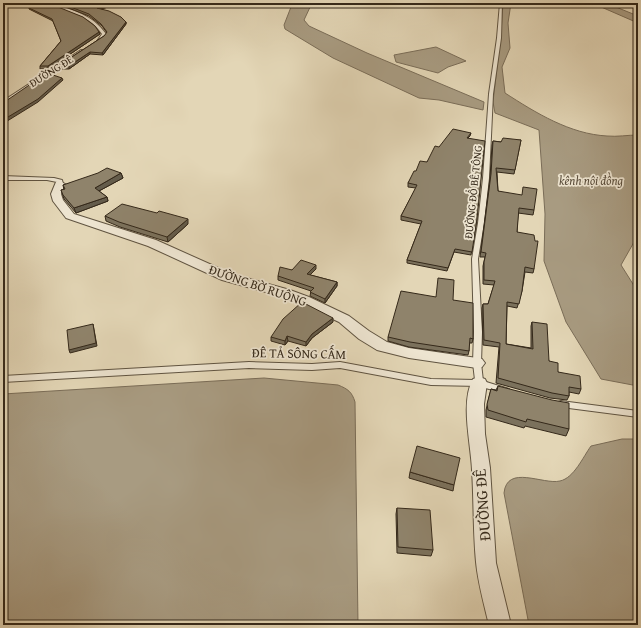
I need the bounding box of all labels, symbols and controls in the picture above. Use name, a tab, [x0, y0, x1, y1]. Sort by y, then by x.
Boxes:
street label: ĐƯỜNG ĐÊ	[26, 51, 77, 91]
street label: ĐƯỜNG ĐỔ BÊ TÔNG	[460, 144, 486, 239]
water label: kênh nội đồng	[559, 172, 624, 189]
street label: ĐƯỜNG BỜ RUỘNG	[206, 260, 310, 311]
street label: ĐÊ TẢ SÔNG CẤM	[252, 343, 347, 364]
street label: ĐƯỜNG ĐÊ	[468, 468, 496, 542]

